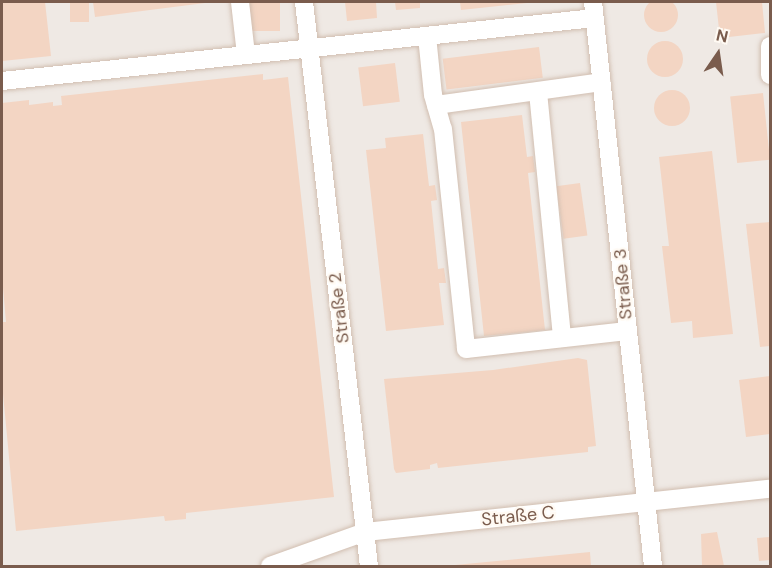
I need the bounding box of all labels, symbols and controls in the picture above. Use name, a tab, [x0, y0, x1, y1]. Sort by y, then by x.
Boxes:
north arrow	[688, 24, 748, 84]
text: N	[714, 24, 730, 48]
street label: Straße 3	[609, 248, 637, 320]
street label: Straße 2	[324, 271, 354, 345]
street label: Straße C	[480, 501, 556, 531]

